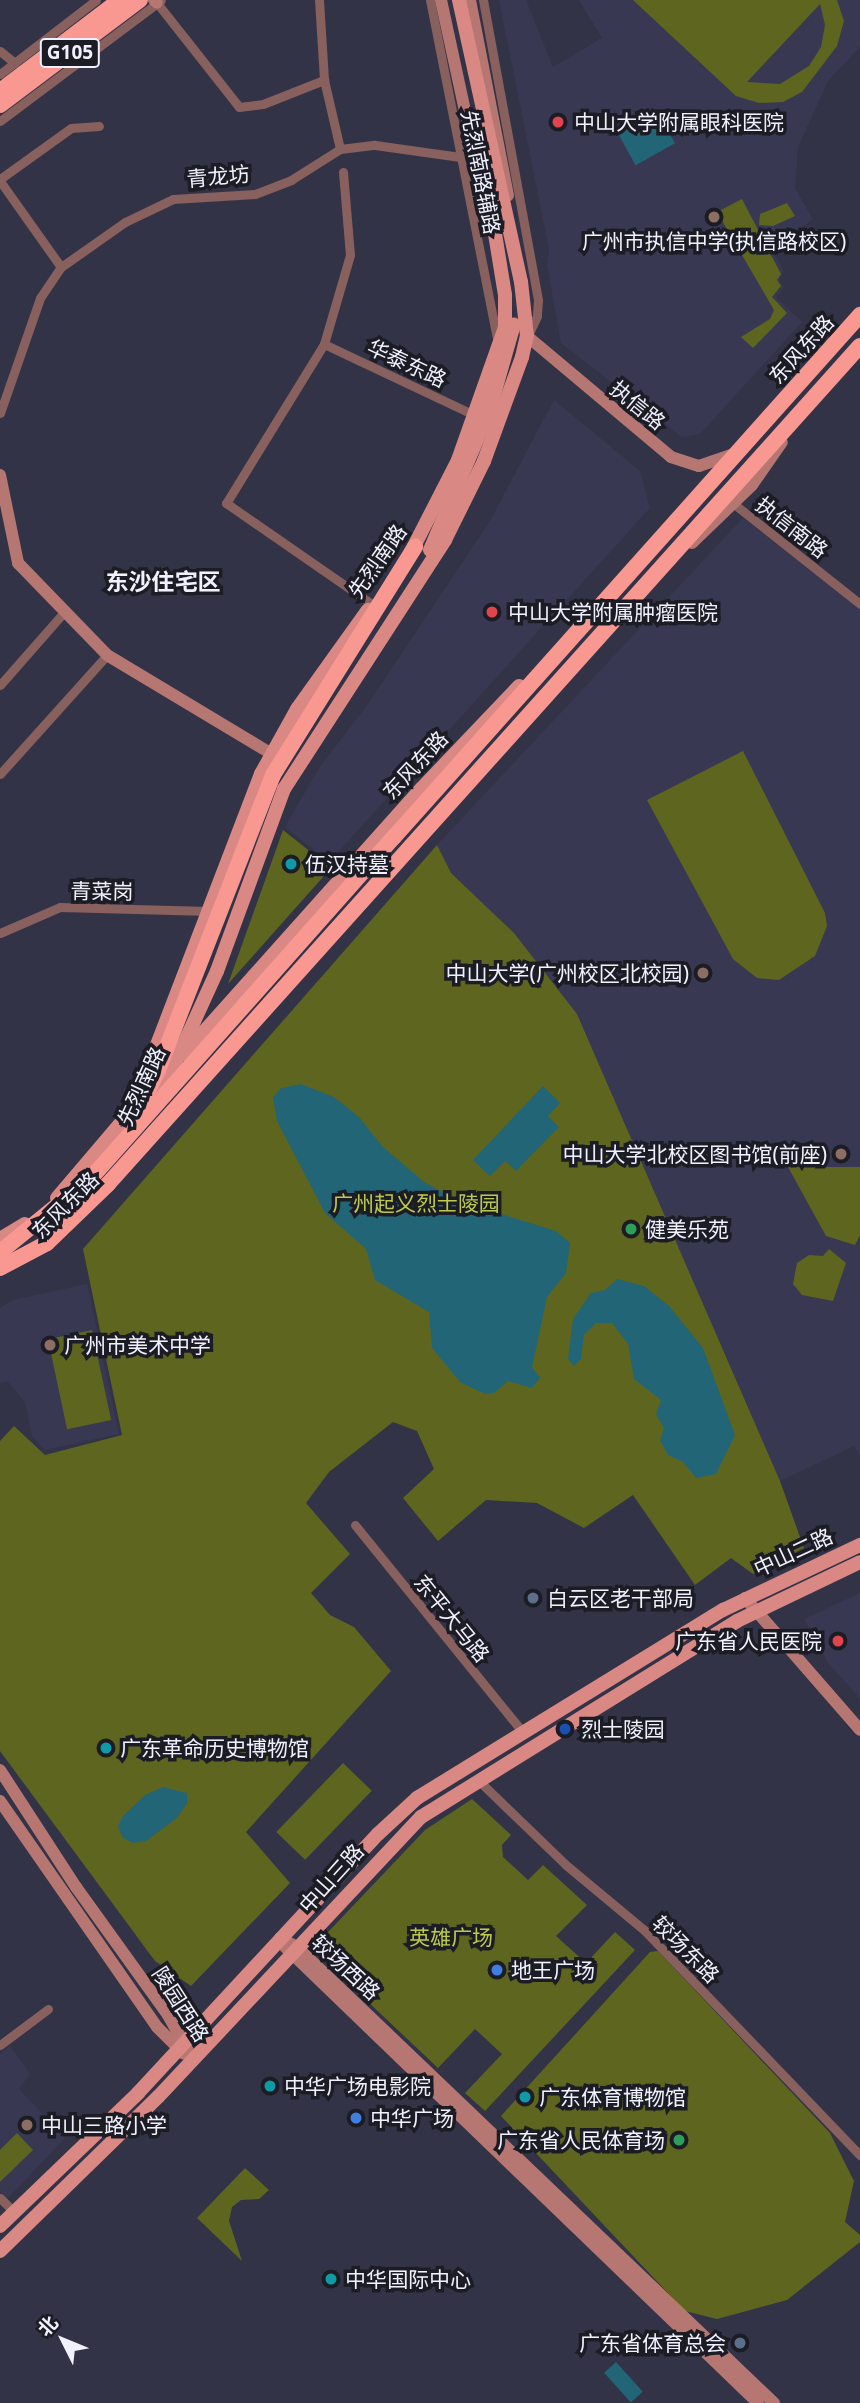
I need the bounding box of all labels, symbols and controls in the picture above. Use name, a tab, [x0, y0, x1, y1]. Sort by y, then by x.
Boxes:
road number: G105	[38, 38, 102, 68]
street label: 先烈南路辅路	[457, 108, 505, 236]
place label: 中山大学附属眼科医院	[574, 109, 784, 135]
marker: 中山大学附属眼科医院	[548, 112, 568, 132]
street label: 青龙坊	[186, 161, 250, 191]
marker: 广州市执信中学(执信路校区)	[706, 209, 722, 225]
place label: 广州市执信中学(执信路校区)	[582, 228, 846, 254]
street label: 东风东路	[764, 309, 838, 389]
street label: 华泰东路	[364, 334, 450, 392]
street label: 执信路	[606, 375, 670, 435]
street label: 执信南路	[751, 491, 833, 563]
street label: 先烈南路	[343, 519, 411, 603]
district label: 东沙住宅区	[106, 567, 220, 595]
place label: 中山大学附属肿瘤医院	[508, 599, 718, 625]
marker: 中山大学附属肿瘤医院	[482, 602, 502, 622]
street label: 东风东路	[377, 726, 453, 804]
place label: 伍汉持墓	[305, 851, 389, 877]
marker: 伍汉持墓	[283, 856, 299, 872]
street label: 青菜岗	[70, 878, 134, 904]
place label: 中山大学(广州校区北校园)	[445, 960, 689, 986]
marker: 中山大学(广州校区北校园)	[695, 965, 711, 981]
street label: 先烈南路	[112, 1043, 170, 1129]
place label: 中山大学北校区图书馆(前座)	[562, 1141, 827, 1167]
marker: 中山大学北校区图书馆(前座)	[833, 1146, 849, 1162]
street label: 东风东路	[26, 1166, 104, 1244]
park label: 广州起义烈士陵园	[332, 1190, 500, 1216]
place label: 健美乐苑	[645, 1216, 729, 1242]
marker: 健美乐苑	[623, 1221, 639, 1237]
place label: 广州市美术中学	[64, 1332, 211, 1358]
marker: 广州市美术中学	[42, 1337, 58, 1353]
street label: 中山二路	[750, 1523, 836, 1581]
street label: 东平大马路	[409, 1569, 495, 1667]
place label: 白云区老干部局	[547, 1585, 694, 1611]
marker: 白云区老干部局	[525, 1590, 541, 1606]
place label: 广东省人民医院	[675, 1628, 822, 1654]
marker: 广东省人民医院	[828, 1631, 848, 1651]
place label: 烈士陵园	[581, 1716, 665, 1742]
marker: 烈士陵园	[555, 1719, 575, 1739]
place label: 广东革命历史博物馆	[120, 1735, 309, 1761]
marker: 广东革命历史博物馆	[98, 1740, 114, 1756]
street label: 中山三路	[294, 1838, 368, 1918]
street label: 较场东路	[647, 1910, 725, 1988]
park label: 英雄广场	[409, 1924, 493, 1950]
street label: 较场西路	[307, 1929, 385, 2005]
place label: 地王广场	[511, 1957, 595, 1983]
street label: 陵园西路	[148, 1962, 214, 2046]
marker: 地王广场	[489, 1962, 505, 1978]
place label: 中华广场电影院	[284, 2073, 431, 2099]
marker: 中华广场电影院	[262, 2078, 278, 2094]
place label: 广东体育博物馆	[539, 2084, 686, 2110]
marker: 广东体育博物馆	[517, 2089, 533, 2105]
place label: 中华广场	[370, 2105, 454, 2131]
marker: 中华广场	[348, 2110, 364, 2126]
place label: 中山三路小学	[41, 2112, 167, 2138]
marker: 中山三路小学	[19, 2117, 35, 2133]
place label: 广东省人民体育场	[497, 2127, 665, 2153]
marker: 广东省人民体育场	[671, 2132, 687, 2148]
place label: 中华国际中心	[345, 2266, 471, 2292]
marker: 中华国际中心	[323, 2271, 339, 2287]
north arrow	[28, 2305, 98, 2375]
text: 北	[32, 2310, 64, 2342]
place label: 广东省体育总会	[579, 2330, 726, 2356]
marker: 广东省体育总会	[732, 2335, 748, 2351]

